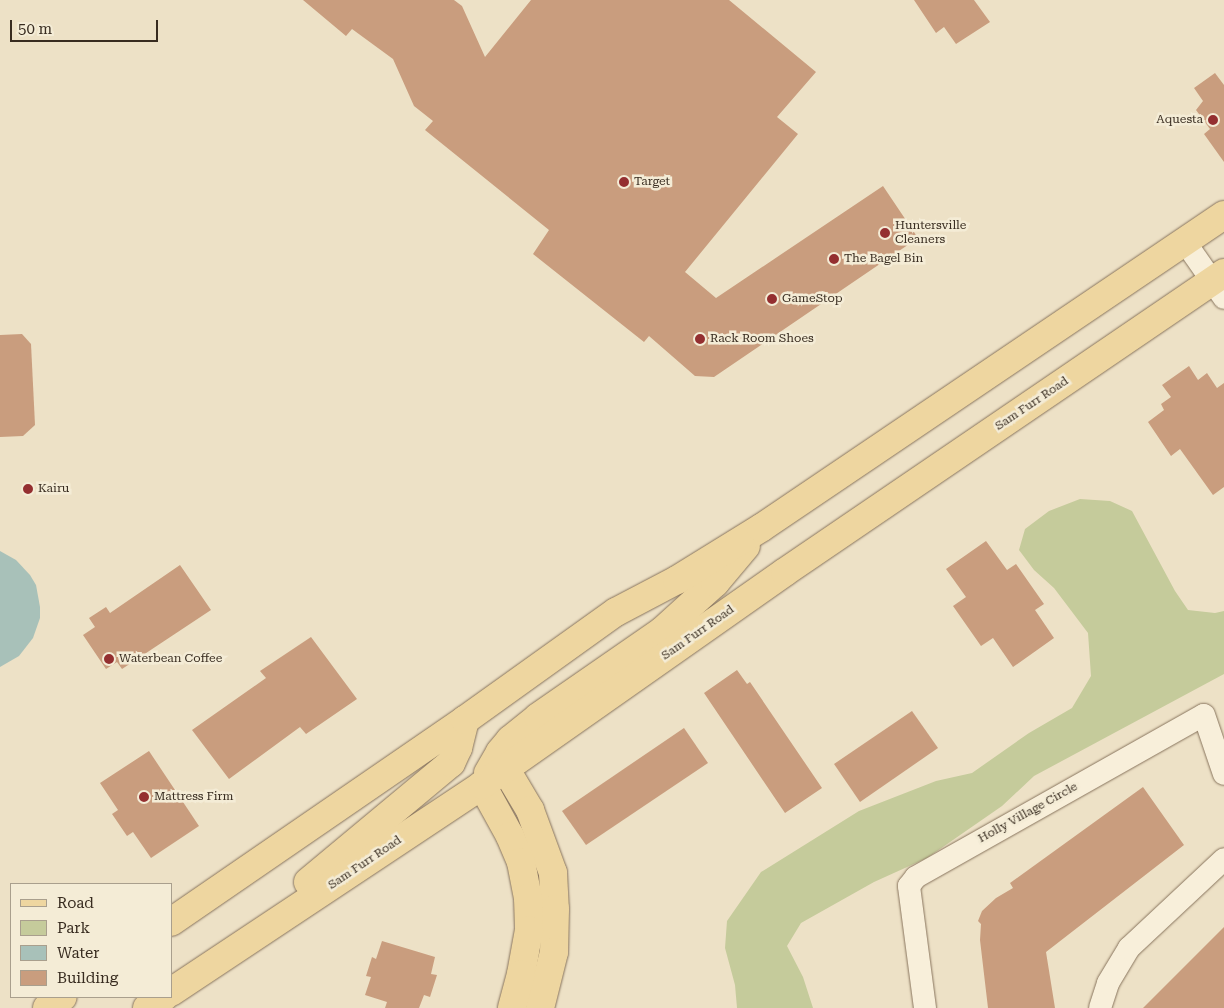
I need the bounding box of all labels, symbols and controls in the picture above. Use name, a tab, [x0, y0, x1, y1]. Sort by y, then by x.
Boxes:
scale bar	[12, 10, 160, 42]
text: 50 m	[18, 20, 52, 38]
place label: Aquesta	[1156, 113, 1203, 127]
marker: Aquesta	[1207, 114, 1219, 126]
place label: Target	[634, 175, 670, 189]
marker: Target	[618, 176, 630, 188]
place label: Huntersville Cleaners	[895, 219, 966, 247]
marker: Huntersville Cleaners	[879, 227, 891, 239]
place label: The Bagel Bin	[844, 252, 923, 266]
marker: The Bagel Bin	[828, 253, 840, 265]
place label: GameStop	[782, 292, 843, 306]
marker: GameStop	[766, 293, 778, 305]
place label: Rack Room Shoes	[710, 332, 814, 346]
marker: Rack Room Shoes	[694, 333, 706, 345]
street label: Sam Furr Road	[993, 374, 1071, 434]
place label: Kairu	[38, 482, 69, 496]
marker: Kairu	[22, 483, 34, 495]
street label: Sam Furr Road	[659, 603, 737, 663]
place label: Waterbean Coffee	[119, 652, 222, 666]
marker: Waterbean Coffee	[103, 653, 115, 665]
street label: Holly Village Circle	[976, 780, 1080, 846]
place label: Mattress Firm	[154, 790, 233, 804]
marker: Mattress Firm	[138, 791, 150, 803]
street label: Sam Furr Road	[326, 833, 404, 893]
legend	[10, 883, 172, 998]
text: Road	[57, 894, 94, 912]
text: Park	[57, 919, 90, 937]
text: Water	[57, 944, 99, 962]
text: Building	[57, 969, 118, 987]

